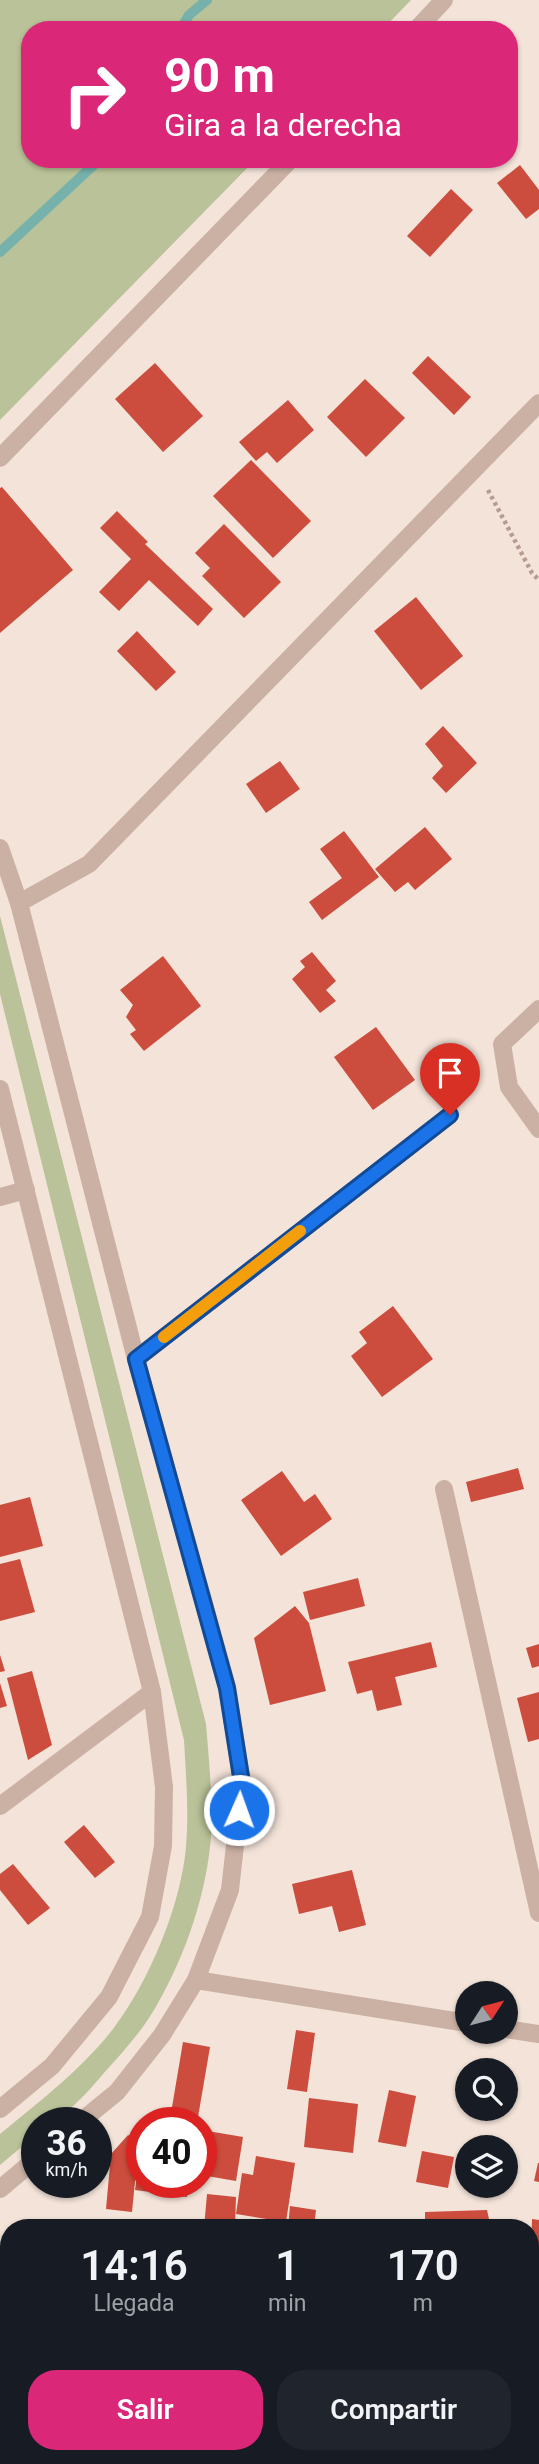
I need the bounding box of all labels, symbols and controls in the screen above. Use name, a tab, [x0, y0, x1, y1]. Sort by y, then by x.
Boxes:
text: 90 m	[164, 47, 275, 104]
icon: right	[49, 49, 140, 140]
text: Gira a la derecha	[164, 106, 402, 144]
pin	[420, 1043, 480, 1115]
icon: arrive	[431, 1054, 469, 1092]
position arrow	[202, 1773, 276, 1847]
north arrow	[455, 1981, 518, 2044]
map controls	[455, 1981, 518, 2198]
button: search	[455, 2058, 518, 2121]
speed limit sign: 40	[126, 2107, 217, 2198]
text: 36	[46, 2123, 87, 2164]
button: layers	[455, 2135, 518, 2198]
text: km/h	[45, 2159, 88, 2180]
text: 14:16	[80, 2241, 188, 2290]
text: 1	[275, 2241, 299, 2290]
text: 170	[387, 2241, 459, 2290]
text: Llegada	[93, 2290, 175, 2317]
text: min	[268, 2290, 306, 2317]
text: m	[413, 2290, 433, 2317]
button: Salir	[28, 2370, 263, 2450]
button: Compartir	[277, 2370, 511, 2450]

